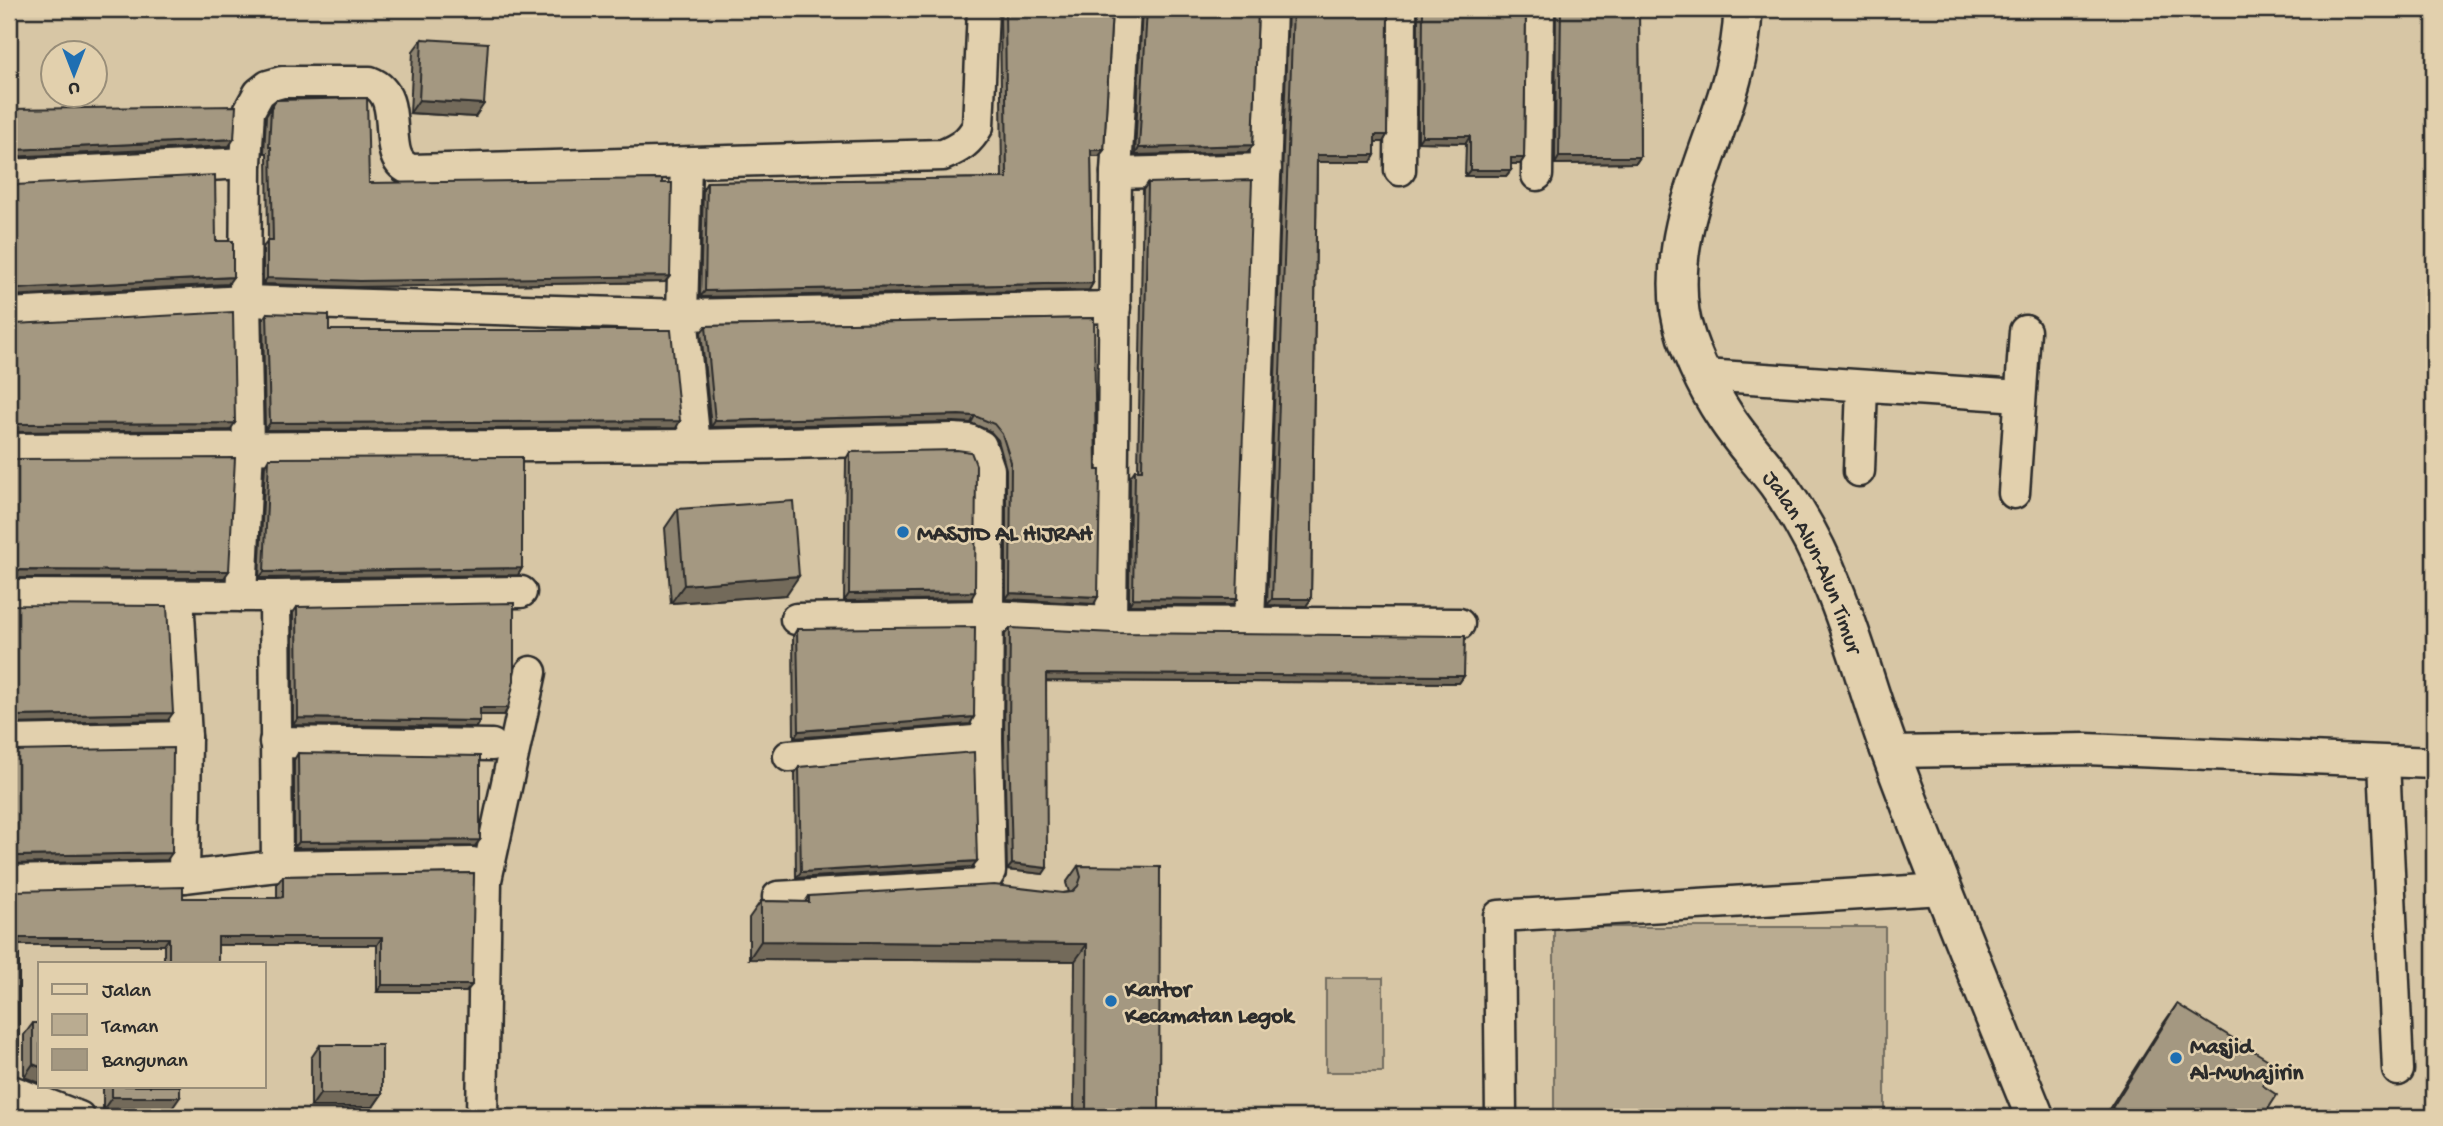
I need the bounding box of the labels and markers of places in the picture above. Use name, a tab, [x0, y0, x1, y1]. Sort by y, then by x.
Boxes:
place label: MASJID AL HIJRAH	[917, 522, 1093, 549]
marker: MASJID AL HIJRAH	[895, 524, 911, 540]
place label: Kantor Kecamatan Legok	[1124, 978, 1296, 1031]
marker: Kantor Kecamatan Legok	[1103, 993, 1119, 1009]
place label: Masjid Al-Muhajirin	[2189, 1035, 2305, 1088]
marker: Masjid Al-Muhajirin	[2168, 1050, 2184, 1066]

